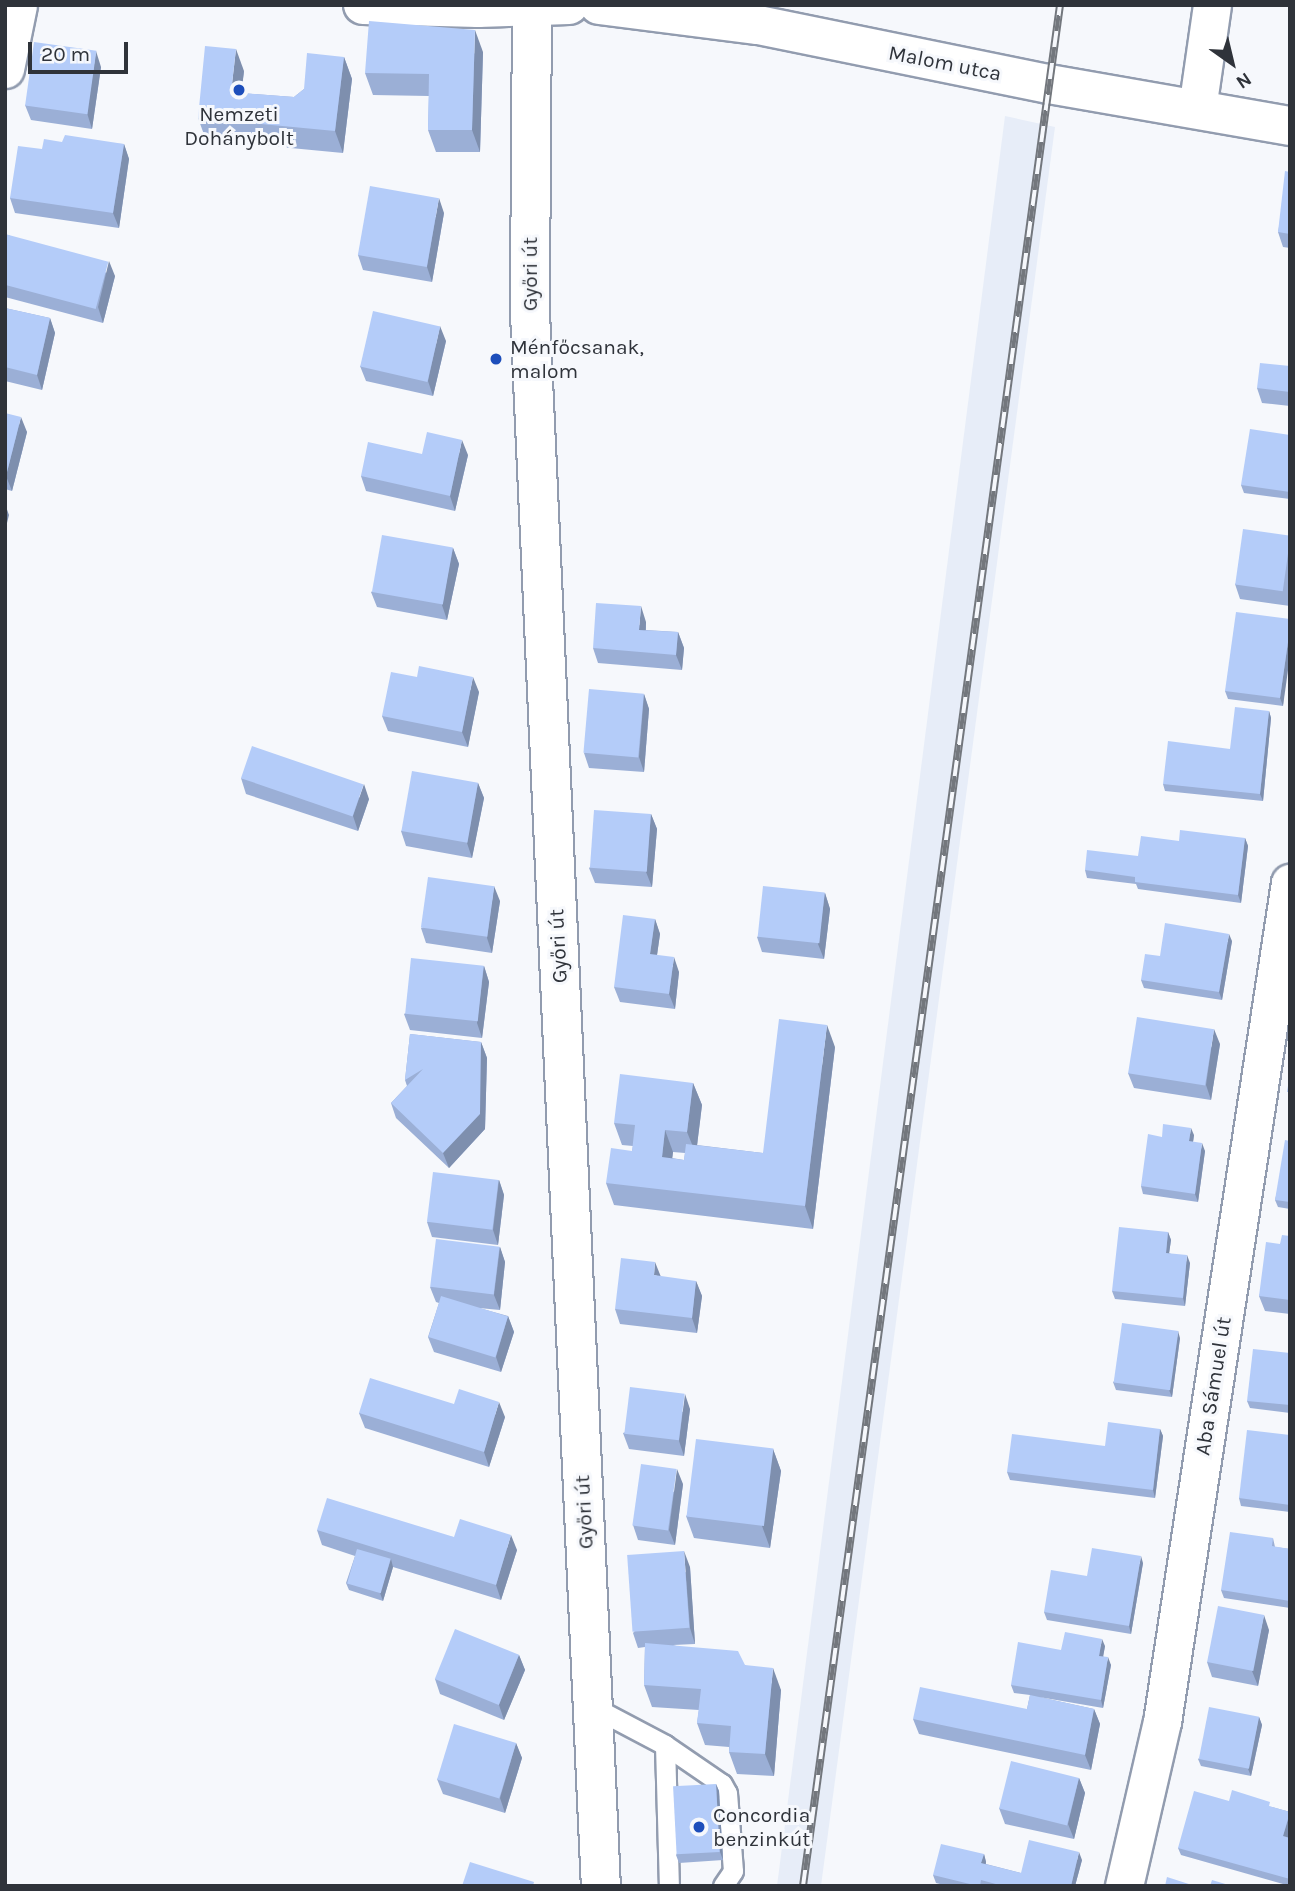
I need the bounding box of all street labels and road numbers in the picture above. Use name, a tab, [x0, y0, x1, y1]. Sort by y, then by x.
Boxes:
street label: Malom utca	[886, 40, 1004, 86]
street label: Győri út	[517, 237, 543, 311]
street label: Győri út	[543, 908, 573, 984]
street label: Aba Sámuel út	[1190, 1315, 1236, 1457]
street label: Győri út	[569, 1474, 599, 1550]

